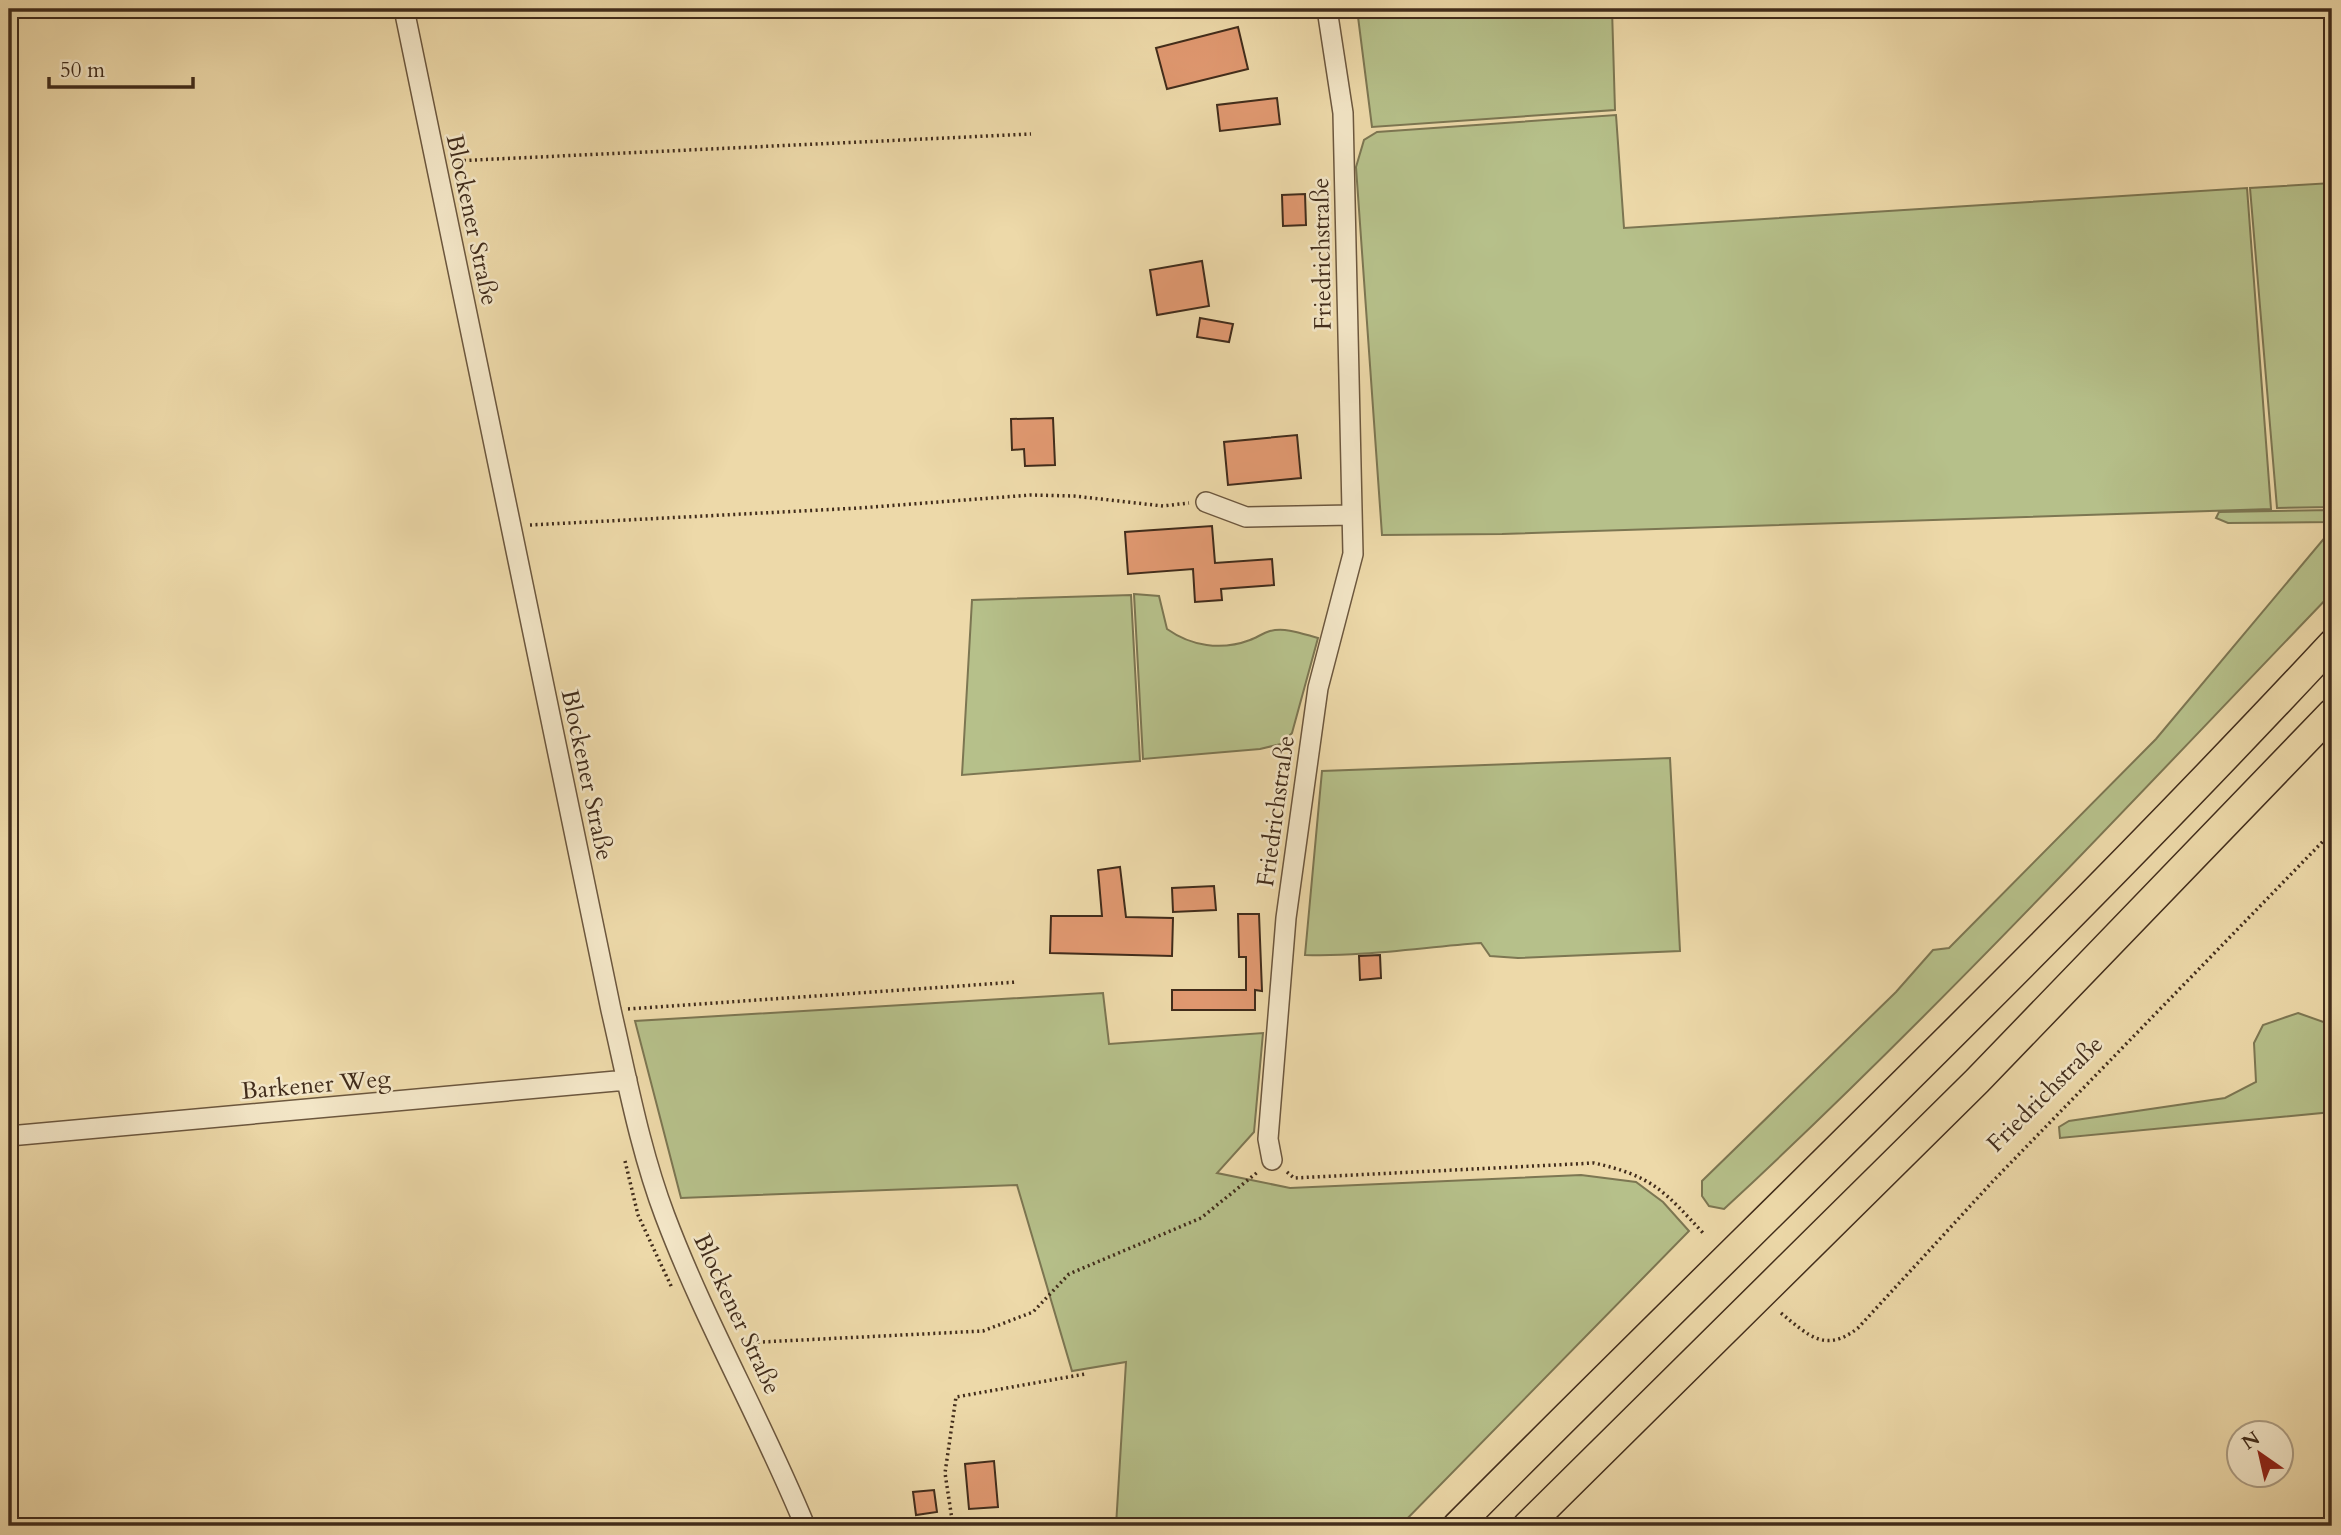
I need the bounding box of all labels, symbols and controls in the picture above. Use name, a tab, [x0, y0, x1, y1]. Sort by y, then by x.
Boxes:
scale bar	[49, 46, 192, 90]
text: 50 m	[60, 56, 105, 85]
street label: Blockener Straße	[438, 132, 506, 308]
street label: Friedrichstraße	[1304, 178, 1340, 330]
street label: Blockener Straße	[553, 687, 621, 863]
street label: Friedrichstraße	[1249, 733, 1303, 889]
street label: Friedrichstraße	[1979, 1028, 2111, 1160]
street label: Barkener Weg	[240, 1062, 393, 1108]
street label: Blockener Straße	[685, 1228, 789, 1400]
north arrow	[2226, 1420, 2296, 1490]
text: N	[2237, 1425, 2266, 1456]

